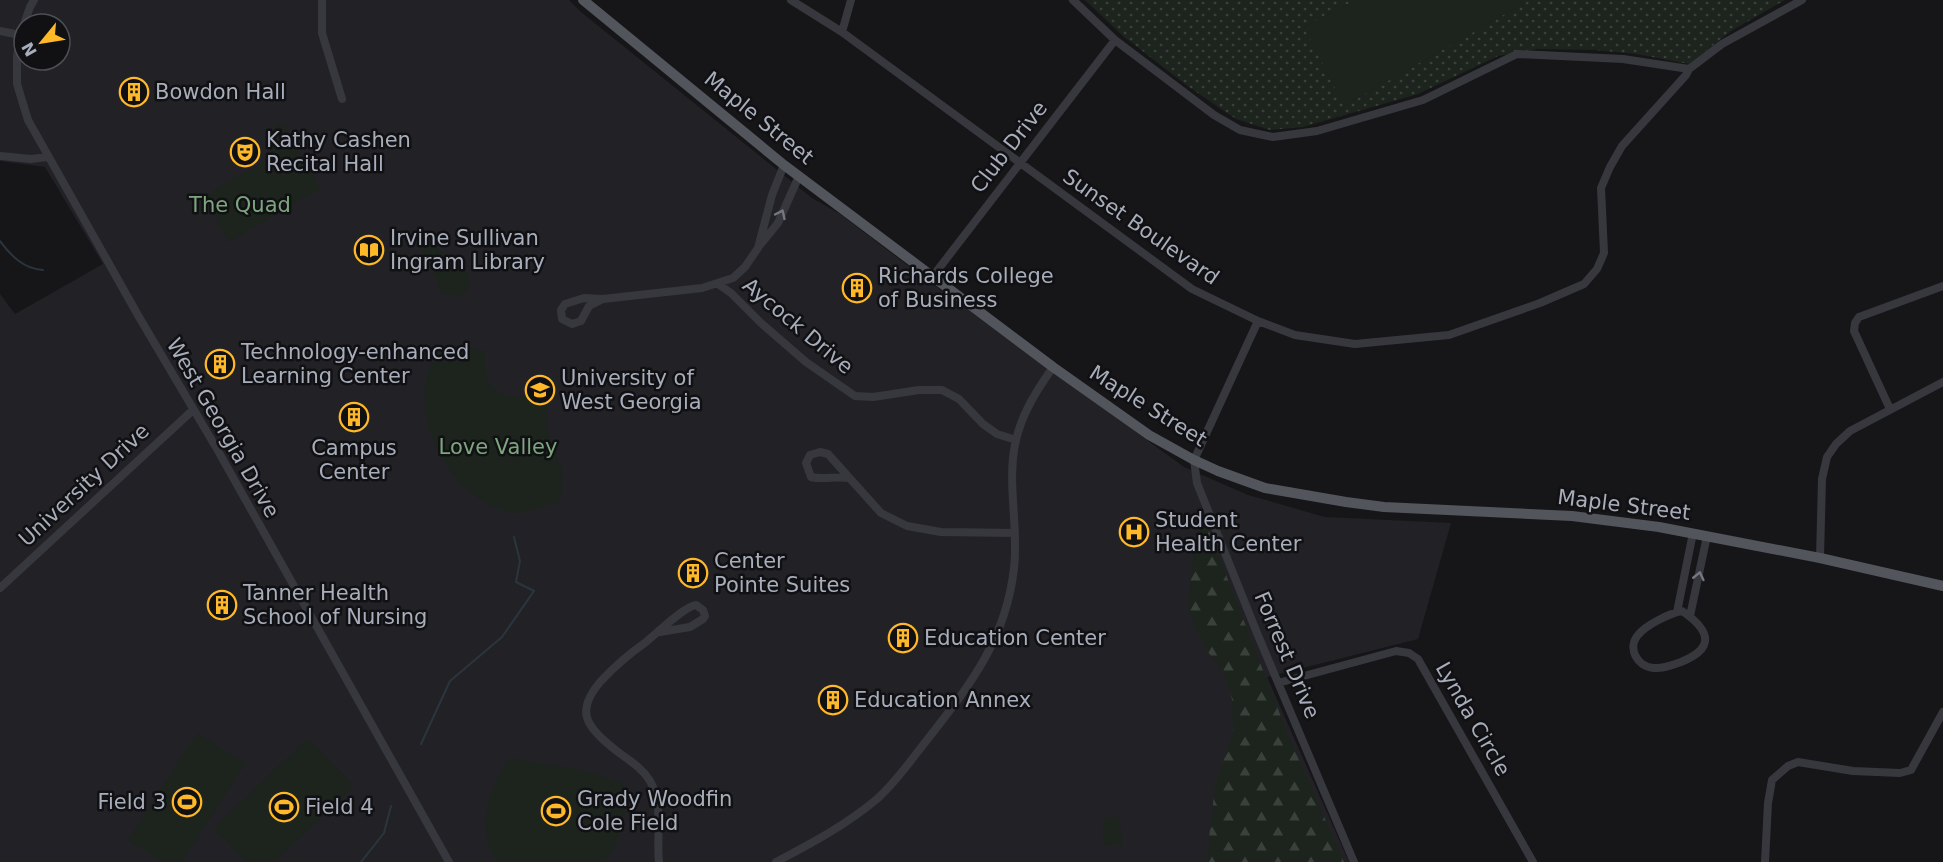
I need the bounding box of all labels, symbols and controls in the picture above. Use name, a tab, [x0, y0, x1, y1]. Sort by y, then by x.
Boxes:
north arrow	[12, 12, 72, 72]
text: N	[18, 39, 41, 60]
street label: Maple Street	[700, 67, 818, 169]
building icon: Bowdon Hall	[118, 76, 150, 108]
place label: Bowdon Hall	[155, 80, 286, 104]
street label: Club Drive	[966, 96, 1052, 198]
place label: Kathy Cashen Recital Hall	[266, 128, 411, 176]
theatre icon: Kathy Cashen Recital Hall	[229, 136, 261, 168]
street label: Sunset Boulevard	[1058, 164, 1224, 290]
park label: The Quad	[188, 193, 291, 217]
one-way arrow	[774, 209, 786, 220]
place label: Irvine Sullivan Ingram Library	[390, 226, 545, 274]
library icon: Irvine Sullivan Ingram Library	[353, 234, 385, 266]
place label: Richards College of Business	[878, 264, 1054, 312]
building icon: Richards College of Business	[841, 272, 873, 304]
street label: Aycock Drive	[738, 273, 858, 379]
street label: West Georgia Drive	[162, 334, 284, 522]
place label: Technology-enhanced Learning Center	[240, 340, 469, 388]
building icon: Technology-enhanced Learning Center	[204, 348, 236, 380]
street label: Maple Street	[1085, 360, 1211, 452]
place label: University of West Georgia	[561, 366, 702, 414]
school or university icon: University of West Georgia	[524, 374, 556, 406]
building icon: Campus Center	[338, 401, 370, 433]
street label: University Drive	[14, 419, 154, 551]
park label: Love Valley	[439, 435, 557, 459]
place label: Campus Center	[311, 436, 397, 484]
street label: Maple Street	[1556, 485, 1692, 525]
place label: Student Health Center	[1155, 508, 1302, 556]
hospital icon: Student Health Center	[1118, 516, 1150, 548]
place label: Center Pointe Suites	[714, 549, 850, 597]
building icon: Center Pointe Suites	[677, 557, 709, 589]
one-way arrow	[1691, 571, 1704, 581]
place label: Tanner Health School of Nursing	[242, 581, 427, 629]
street label: Forrest Drive	[1250, 588, 1324, 722]
building icon: Tanner Health School of Nursing	[206, 589, 238, 621]
building icon: Education Center	[887, 622, 919, 654]
place label: Education Center	[924, 626, 1106, 650]
street label: Lynda Circle	[1431, 658, 1515, 780]
building icon: Education Annex	[817, 684, 849, 716]
place label: Education Annex	[854, 688, 1031, 712]
sports icon: Field 3	[171, 786, 203, 818]
place label: Grady Woodfin Cole Field	[577, 787, 732, 835]
place label: Field 3	[97, 790, 166, 814]
sports icon: Field 4	[268, 791, 300, 823]
place label: Field 4	[305, 795, 374, 819]
sports icon: Grady Woodfin Cole Field	[540, 795, 572, 827]

